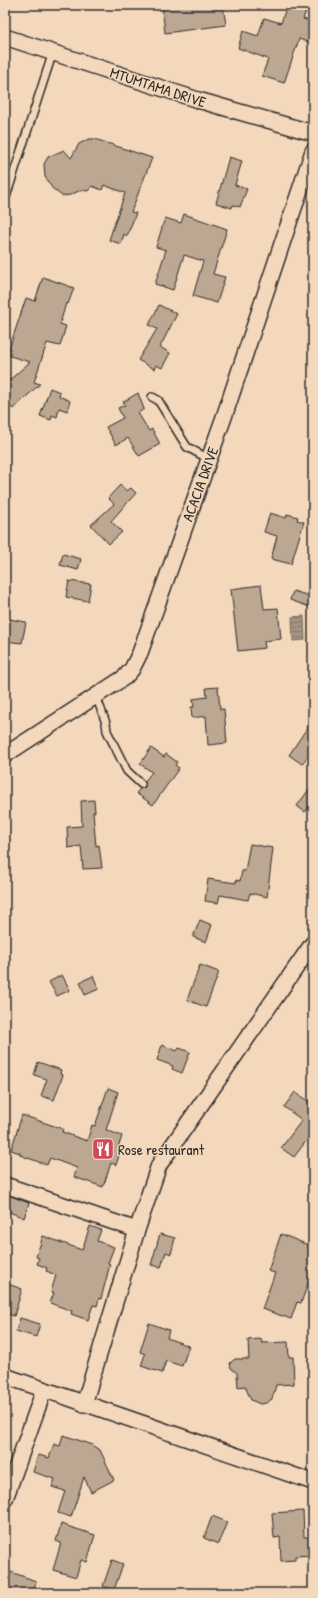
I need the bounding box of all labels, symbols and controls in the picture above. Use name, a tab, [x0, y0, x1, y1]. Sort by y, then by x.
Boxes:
street label: MTUMTAMA DRIVE	[107, 62, 209, 112]
street label: ACACIA DRIVE	[177, 443, 223, 524]
restaurant icon: Rose restaurant	[90, 1136, 116, 1162]
place label: Rose restaurant	[118, 1139, 205, 1160]

